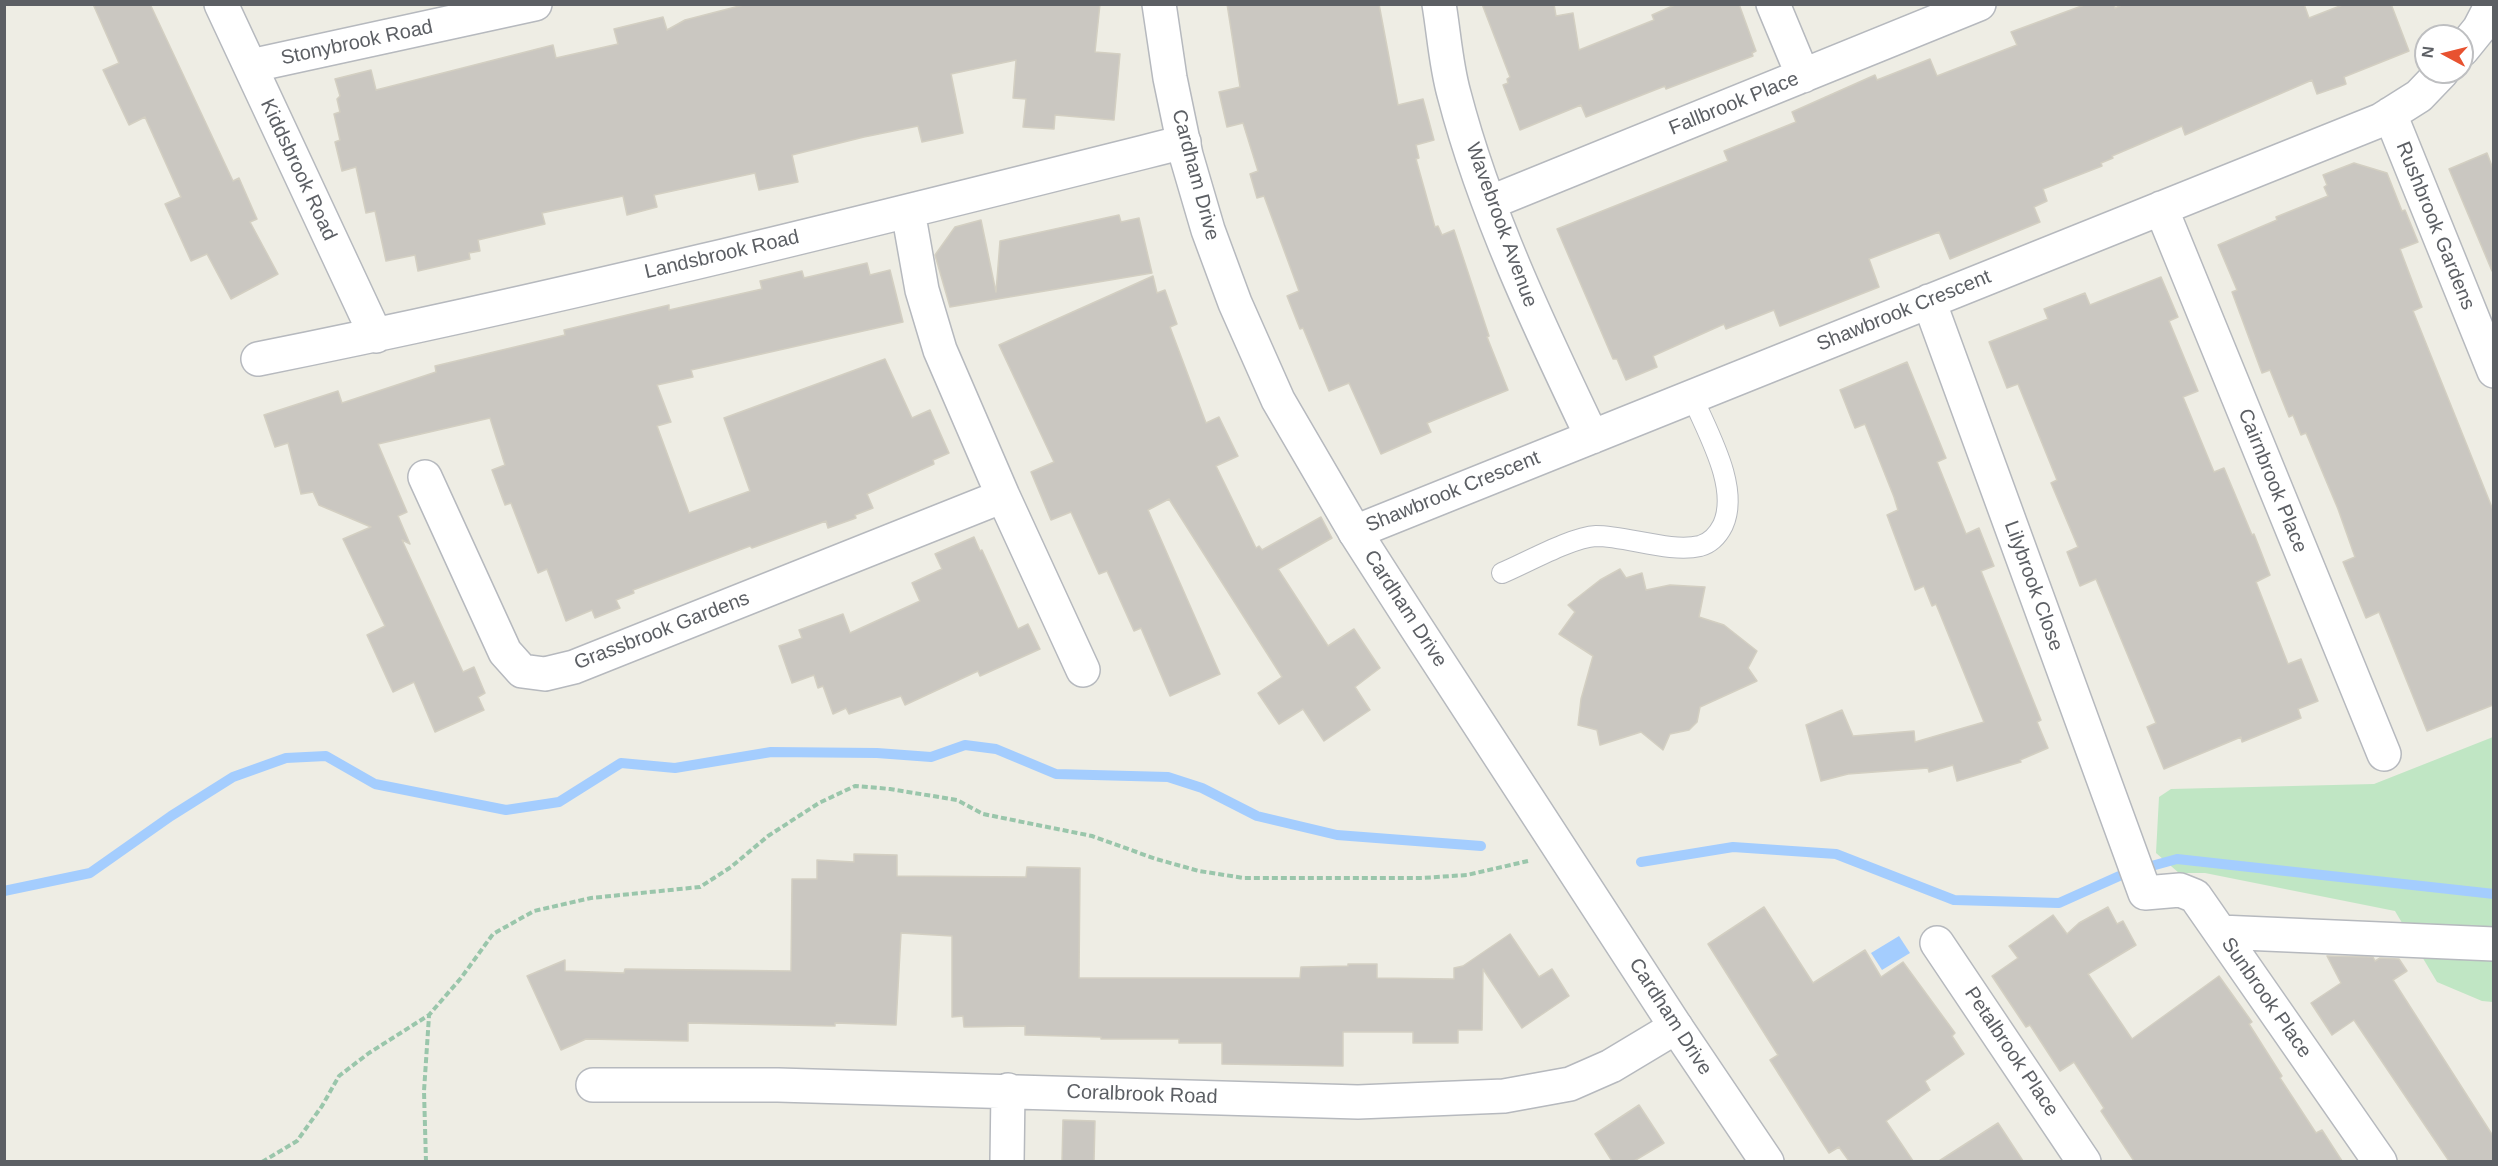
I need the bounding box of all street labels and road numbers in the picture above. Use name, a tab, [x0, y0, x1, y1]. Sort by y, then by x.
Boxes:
street label: Stonybrook Road	[279, 15, 435, 71]
street label: Fallbrook Place	[1666, 67, 1802, 141]
street label: Kiddsbrook Road	[255, 95, 341, 245]
street label: Cardham Drive	[1166, 107, 1224, 243]
street label: Wavebrook Avenue	[1460, 139, 1542, 311]
street label: Rushbrook Gardens	[2390, 139, 2480, 313]
street label: Landsbrook Road	[642, 226, 802, 284]
street label: Shawbrook Crescent	[1813, 265, 1995, 357]
street label: Cairnbrook Place	[2232, 405, 2312, 557]
street label: Shawbrook Crescent	[1362, 446, 1544, 538]
street label: Lilybrook Close	[1998, 518, 2068, 654]
street label: Cardham Drive	[1358, 546, 1452, 672]
street label: Grassbrook Gardens	[571, 587, 753, 675]
street label: Sunbrook Place	[2216, 933, 2316, 1063]
street label: Cardham Drive	[1623, 954, 1717, 1080]
street label: Petalbrook Place	[1959, 983, 2063, 1121]
street label: Coralbrook Road	[1066, 1080, 1218, 1110]

